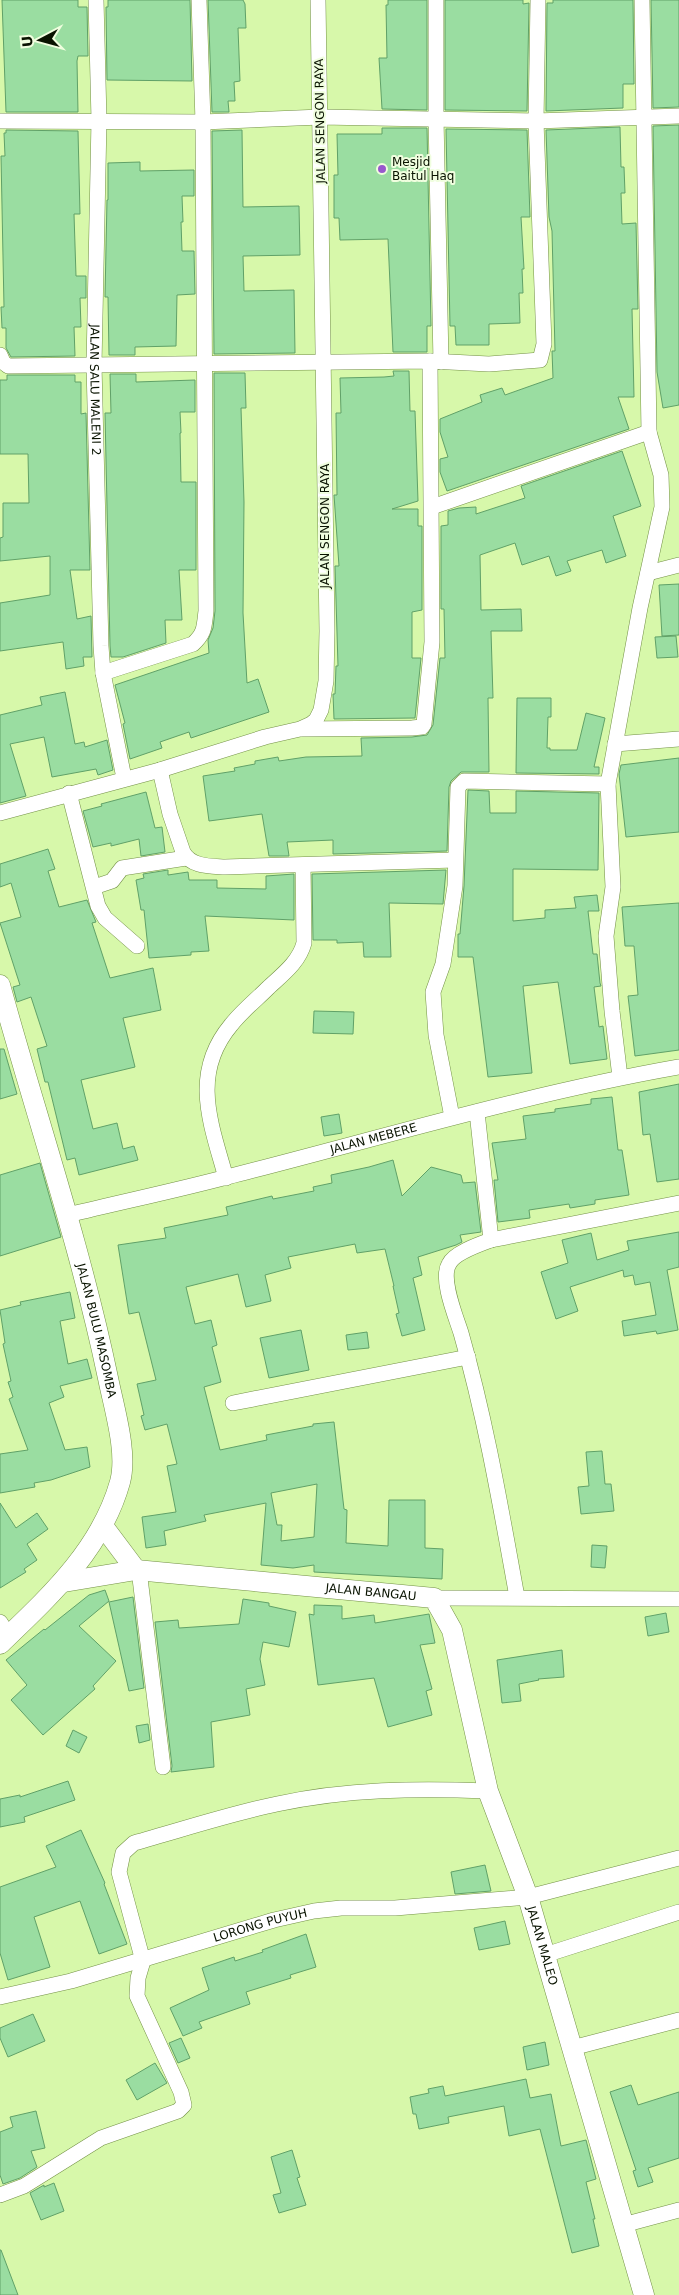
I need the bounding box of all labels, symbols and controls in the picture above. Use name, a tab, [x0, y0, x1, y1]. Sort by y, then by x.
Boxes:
north arrow	[15, 15, 65, 65]
text: U	[19, 35, 36, 48]
street label: JALAN SENGON RAYA	[312, 58, 328, 185]
place label: Mesjid Baitul Haq	[392, 155, 454, 183]
marker: Mesjid Baitul Haq	[376, 163, 388, 175]
street label: JALAN SALU MALENI 2	[87, 323, 103, 456]
street label: JALAN SENGON RAYA	[318, 463, 332, 589]
street label: JALAN MEBERE	[328, 1120, 418, 1157]
street label: JALAN BULU MASOMBA	[73, 1261, 119, 1400]
street label: JALAN BANGAU	[324, 1581, 417, 1603]
street label: JALAN MALEO	[524, 1903, 560, 1987]
street label: LORONG PUYUH	[211, 1906, 308, 1945]

